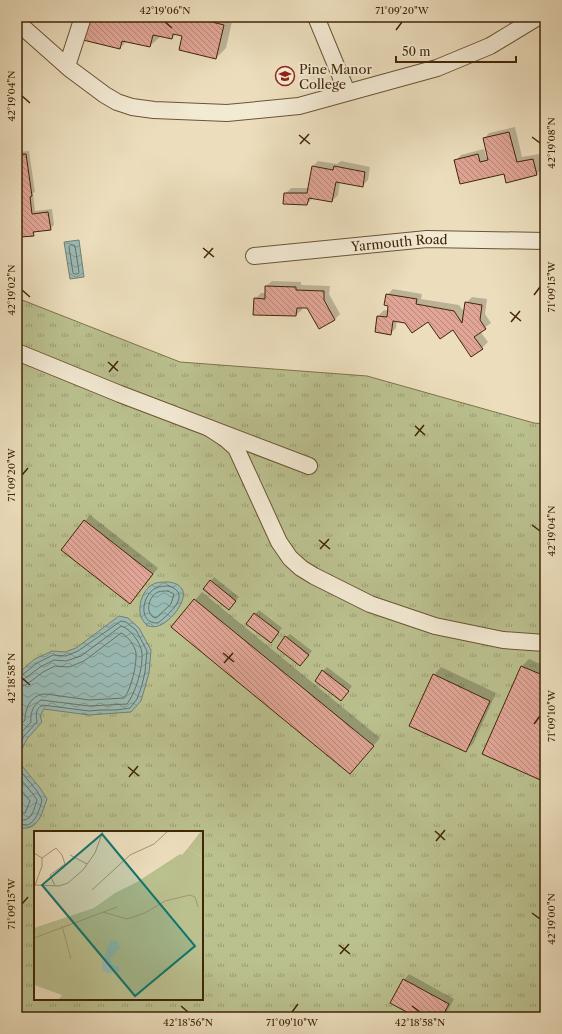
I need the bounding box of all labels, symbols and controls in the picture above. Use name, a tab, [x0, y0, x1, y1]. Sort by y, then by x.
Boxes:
text: 42°19'06"N	[139, 4, 191, 17]
text: 71°09'20"W	[375, 4, 430, 17]
scale bar	[396, 38, 516, 64]
text: 50 m	[402, 44, 431, 59]
place label: Pine Manor College	[299, 61, 372, 92]
school or university icon: Pine Manor College	[274, 65, 296, 87]
text: 42°19'04"N	[5, 70, 18, 122]
text: 42°19'08"N	[545, 117, 558, 169]
street label: Yarmouth Road	[349, 231, 448, 255]
text: 71°09'15"W	[545, 260, 558, 312]
text: 42°19'02"N	[5, 264, 18, 316]
text: 71°09'20"W	[5, 447, 18, 502]
text: 42°19'04"N	[545, 505, 558, 557]
text: 42°18'58"N	[5, 653, 18, 703]
text: 71°09'10"W	[545, 689, 558, 742]
inset map	[34, 831, 203, 1000]
text: 71°09'15"W	[5, 877, 18, 929]
text: 42°19'00"N	[545, 893, 558, 945]
text: 42°18'56"N	[163, 1016, 213, 1029]
text: 71°09'10"W	[266, 1016, 319, 1029]
text: 42°18'58"N	[395, 1016, 445, 1029]

